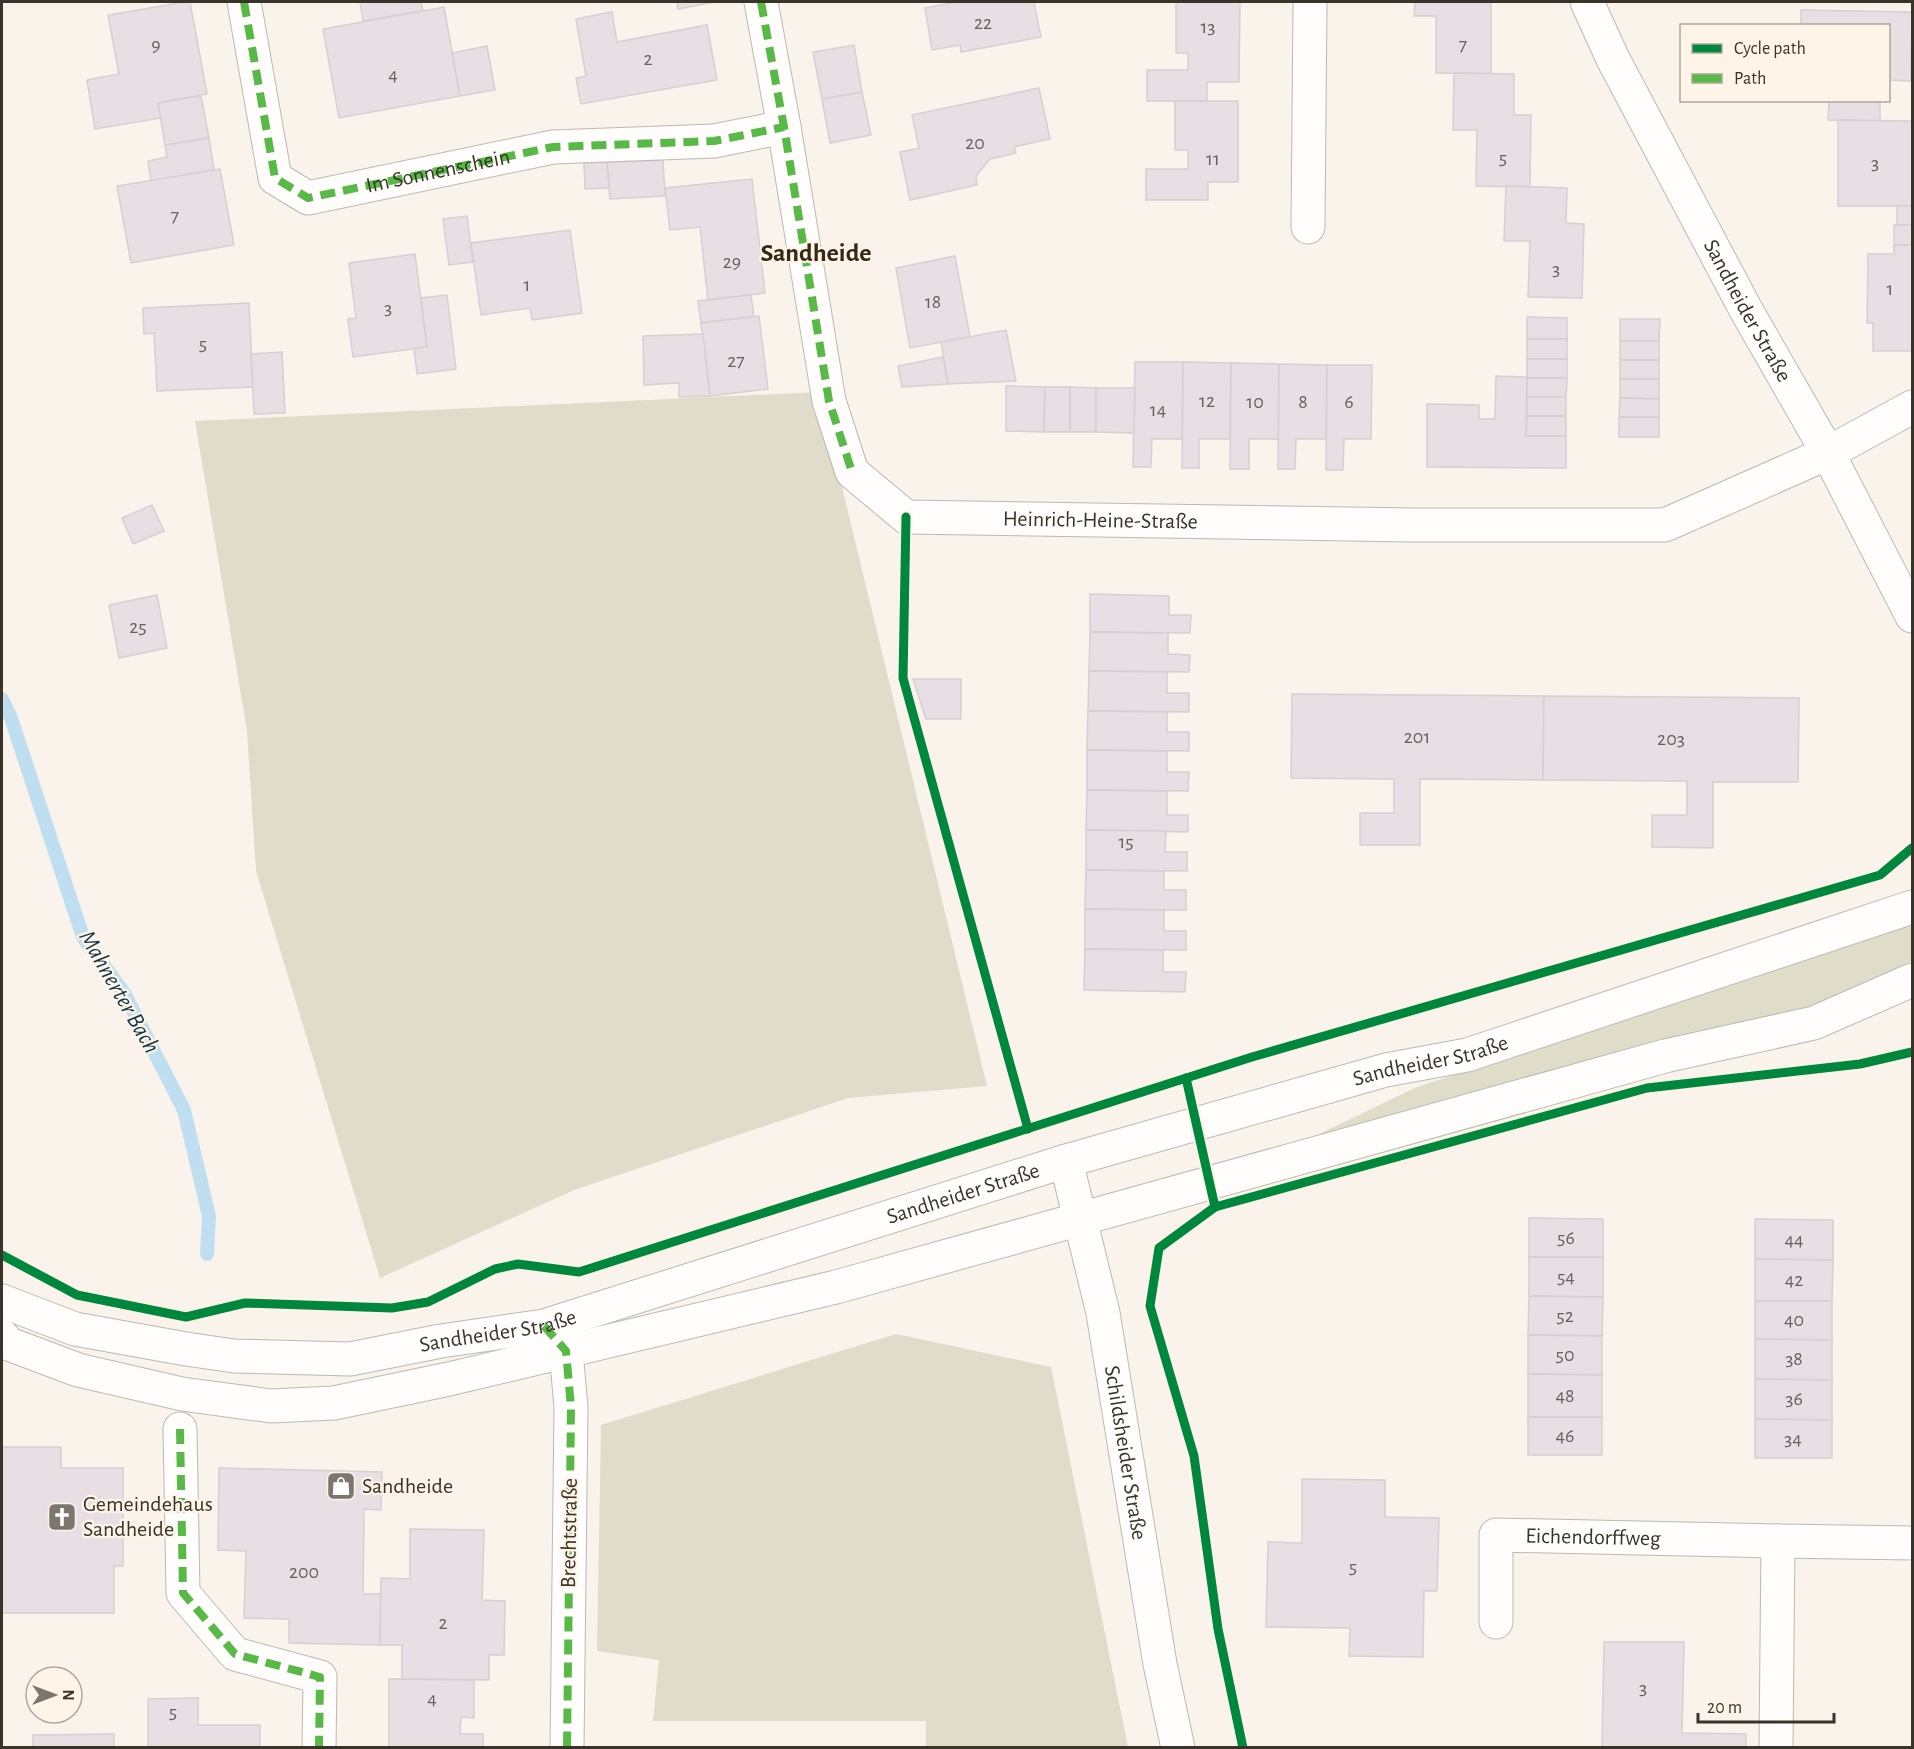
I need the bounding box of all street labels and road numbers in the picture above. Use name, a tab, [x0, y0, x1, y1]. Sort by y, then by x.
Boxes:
street label: Im Sonnenschein	[364, 145, 512, 197]
street label: Sandheider Straße	[1700, 236, 1796, 385]
street label: Heinrich-Heine-Straße	[1003, 508, 1198, 533]
street label: Sandheider Straße	[1350, 1031, 1511, 1090]
street label: Sandheider Straße	[884, 1159, 1042, 1228]
street label: Sandheider Straße	[418, 1306, 579, 1356]
street label: Schildsheider Straße	[1101, 1364, 1151, 1542]
street label: Brechtstraße	[557, 1478, 581, 1588]
street label: Eichendorffweg	[1525, 1525, 1661, 1550]

